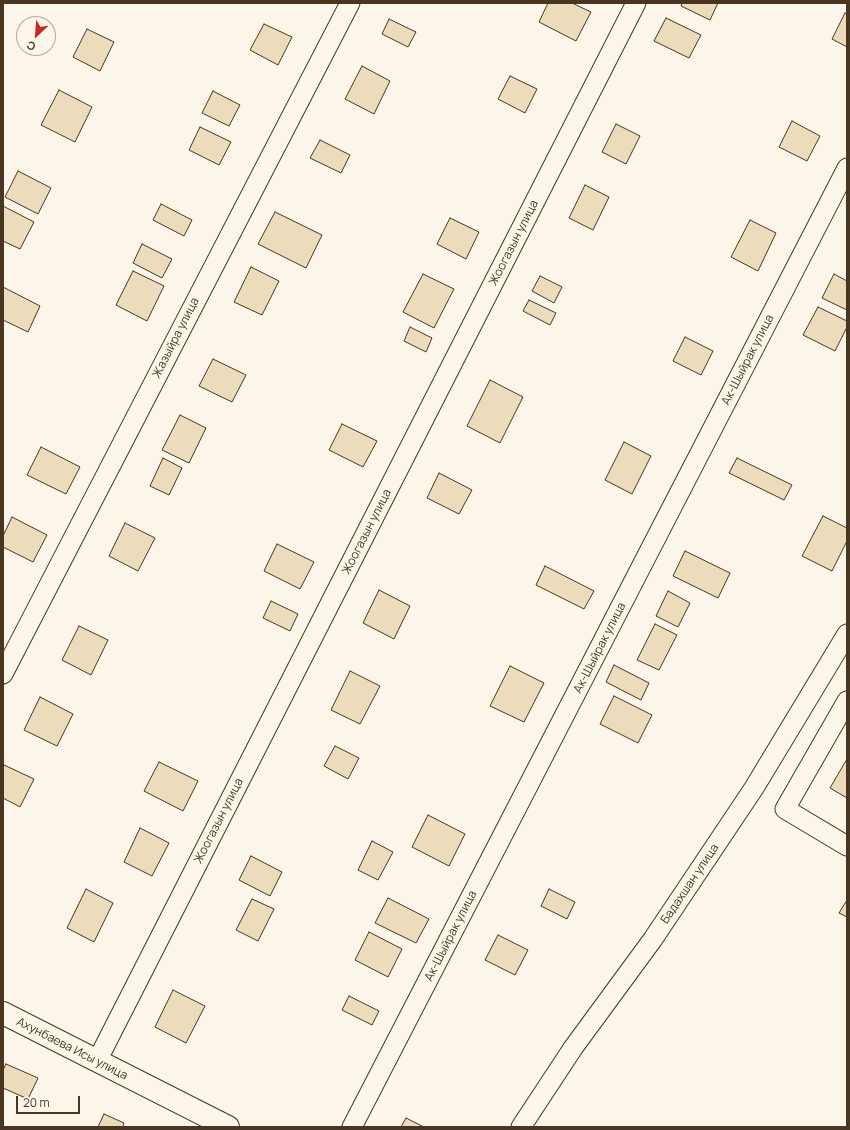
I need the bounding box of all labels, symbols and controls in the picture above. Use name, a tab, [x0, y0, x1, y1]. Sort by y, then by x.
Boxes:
north arrow	[16, 16, 56, 56]
text: С	[24, 38, 38, 55]
street label: Жоогазын улица	[486, 198, 542, 288]
street label: Жазыйра улица	[150, 295, 202, 381]
street label: Ак-Шыйрак улица	[719, 312, 777, 408]
street label: Жоогазын улица	[339, 487, 395, 577]
street label: Ак-Шыйрак улица	[571, 600, 629, 696]
street label: Жоогазын улица	[191, 776, 247, 866]
street label: Бадахшан улица	[658, 841, 722, 927]
street label: Ак-Шыйрак улица	[422, 888, 480, 984]
street label: Ахунбаева Исы улица	[14, 1015, 130, 1083]
scale bar	[18, 1088, 82, 1114]
text: 20 m	[23, 1094, 50, 1111]

